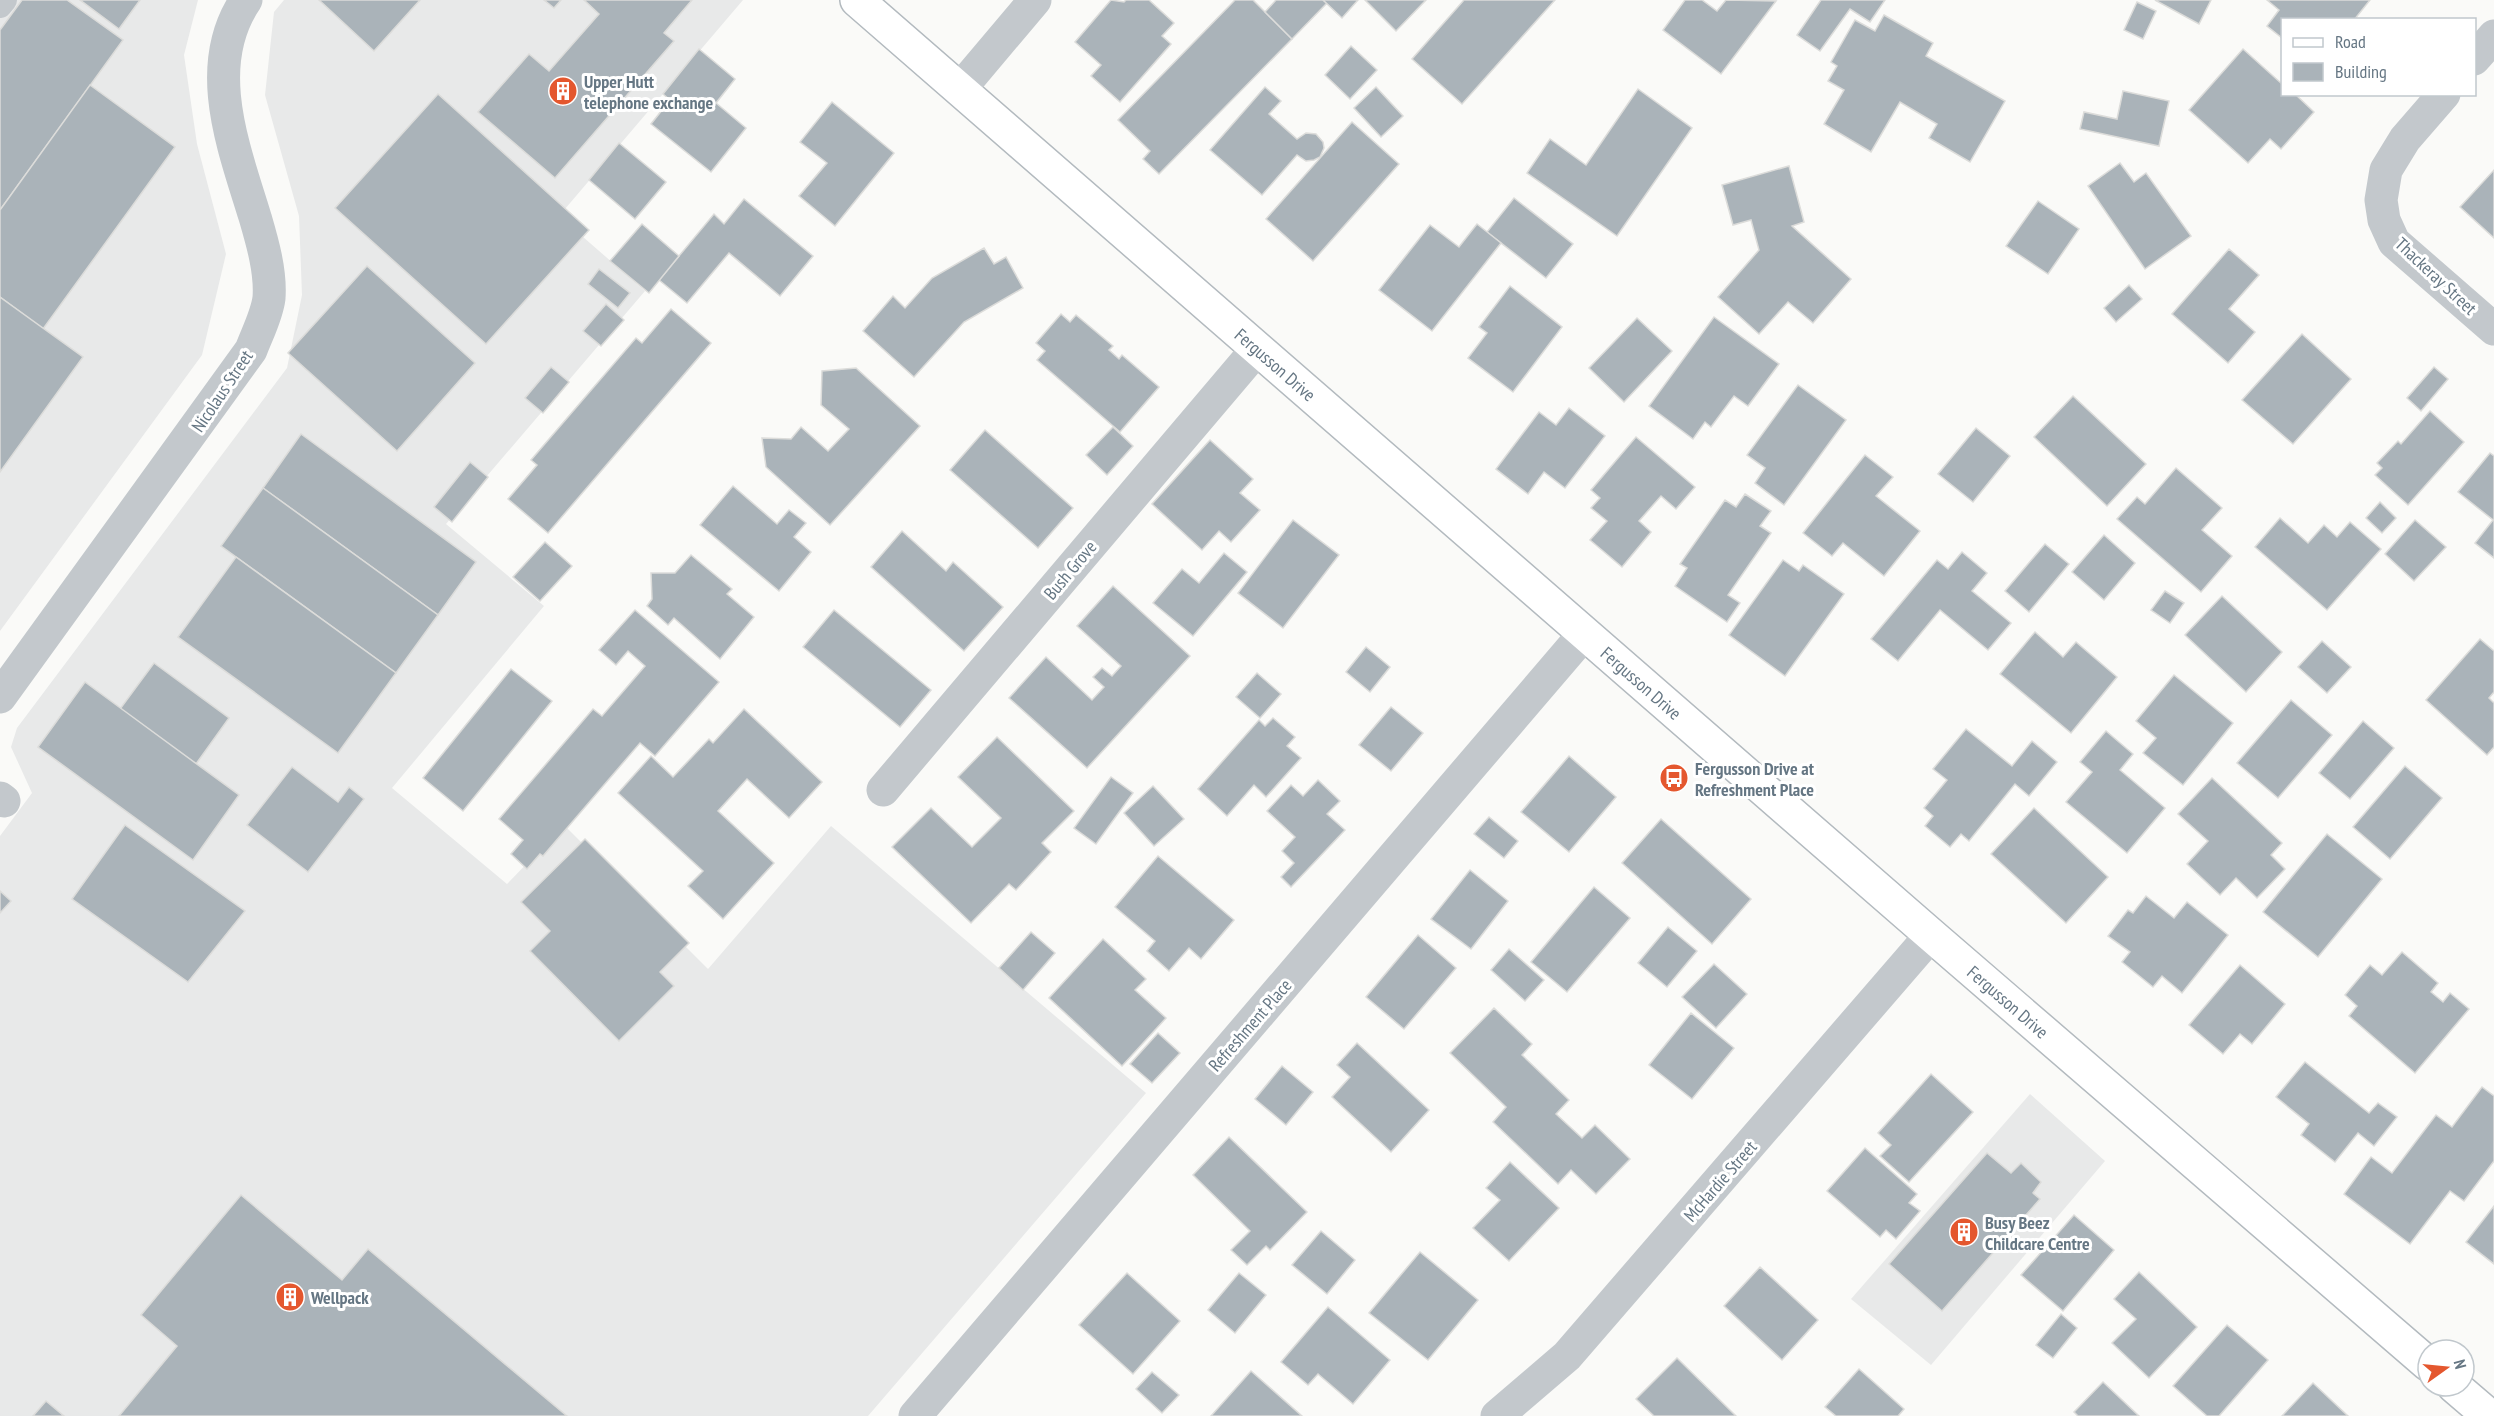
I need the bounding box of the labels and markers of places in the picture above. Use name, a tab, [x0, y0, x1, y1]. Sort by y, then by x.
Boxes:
place label: Upper Hutt telephone exchange	[584, 70, 713, 114]
building icon: Upper Hutt telephone exchange	[547, 75, 579, 107]
place label: Fergusson Drive at Refreshment Place	[1695, 757, 1815, 801]
bus stop icon: Fergusson Drive at Refreshment Place	[1658, 762, 1690, 794]
place label: Busy Beez Childcare Centre	[1985, 1211, 2090, 1255]
building icon: Busy Beez Childcare Centre	[1948, 1216, 1980, 1248]
building icon: Wellpack	[274, 1281, 306, 1313]
place label: Wellpack	[310, 1286, 369, 1309]

